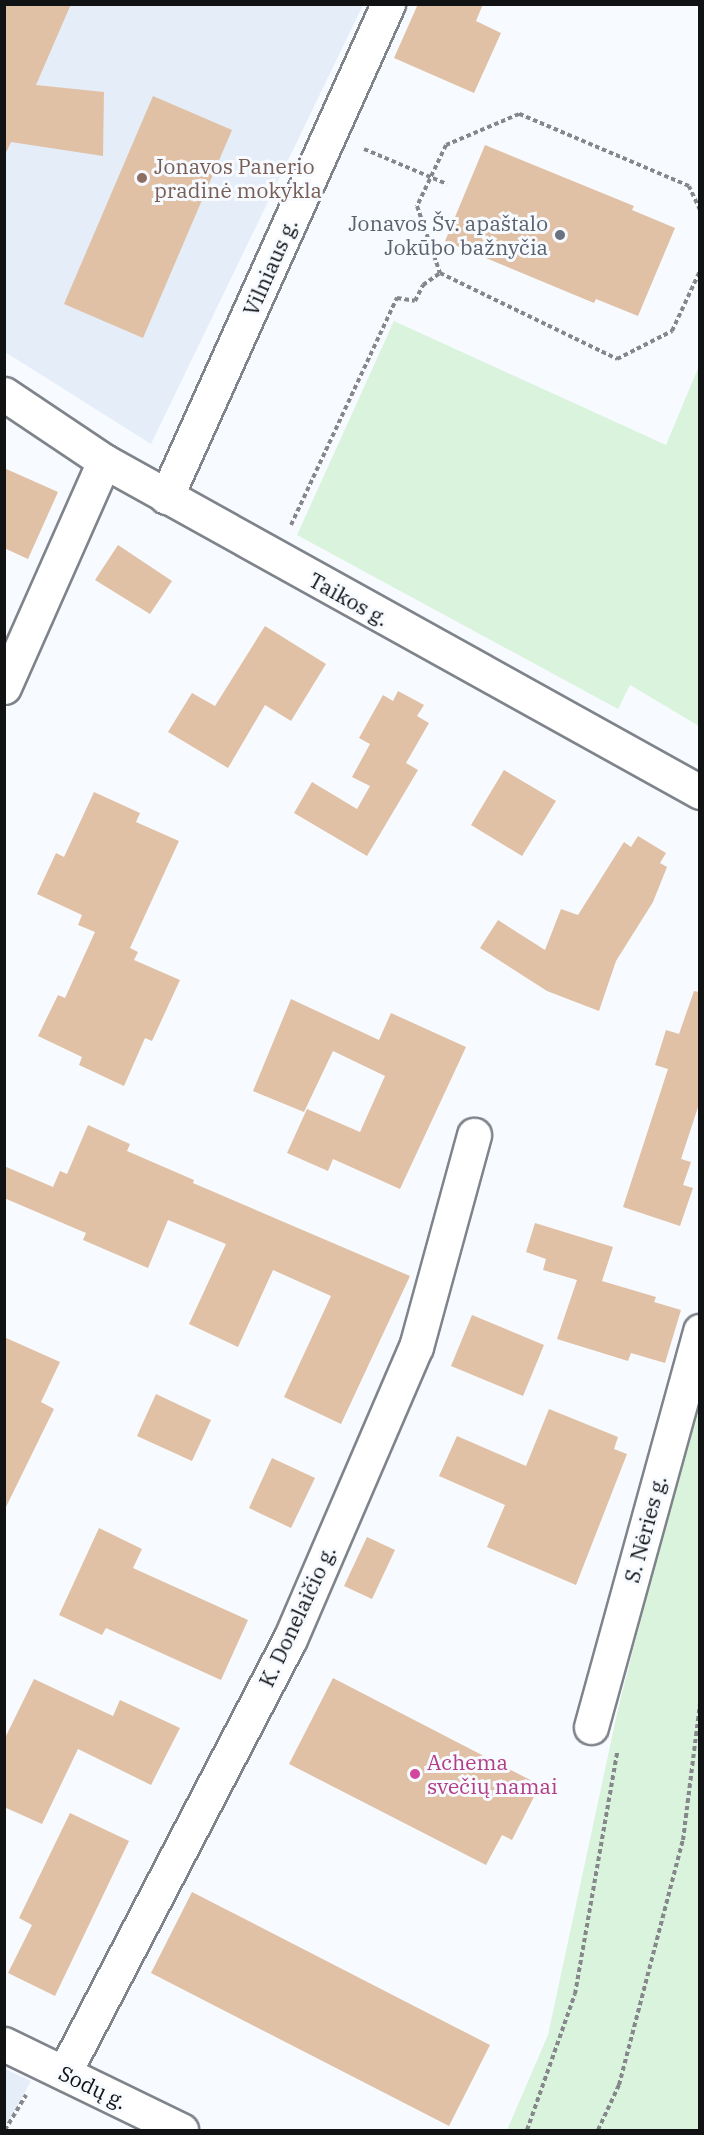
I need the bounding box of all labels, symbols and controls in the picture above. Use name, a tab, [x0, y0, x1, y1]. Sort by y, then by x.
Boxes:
place label: Jonavos Panerio pradinė mokykla	[154, 153, 322, 203]
marker: Jonavos Panerio pradinė mokykla	[135, 171, 149, 185]
place label: Jonavos Šv. apaštalo Jokūbo bažnyčia	[348, 210, 548, 260]
street label: Vilniaus g.	[237, 215, 303, 319]
marker: Jonavos Šv. apaštalo Jokūbo bažnyčia	[553, 228, 567, 242]
street label: Taikos g.	[305, 567, 393, 631]
street label: S. Nėries g.	[619, 1473, 671, 1585]
street label: K. Donelaičio g.	[253, 1541, 341, 1691]
place label: Achema svečių namai	[427, 1749, 558, 1799]
marker: Achema svečių namai	[408, 1767, 422, 1781]
street label: Sodų g.	[55, 2060, 131, 2114]

